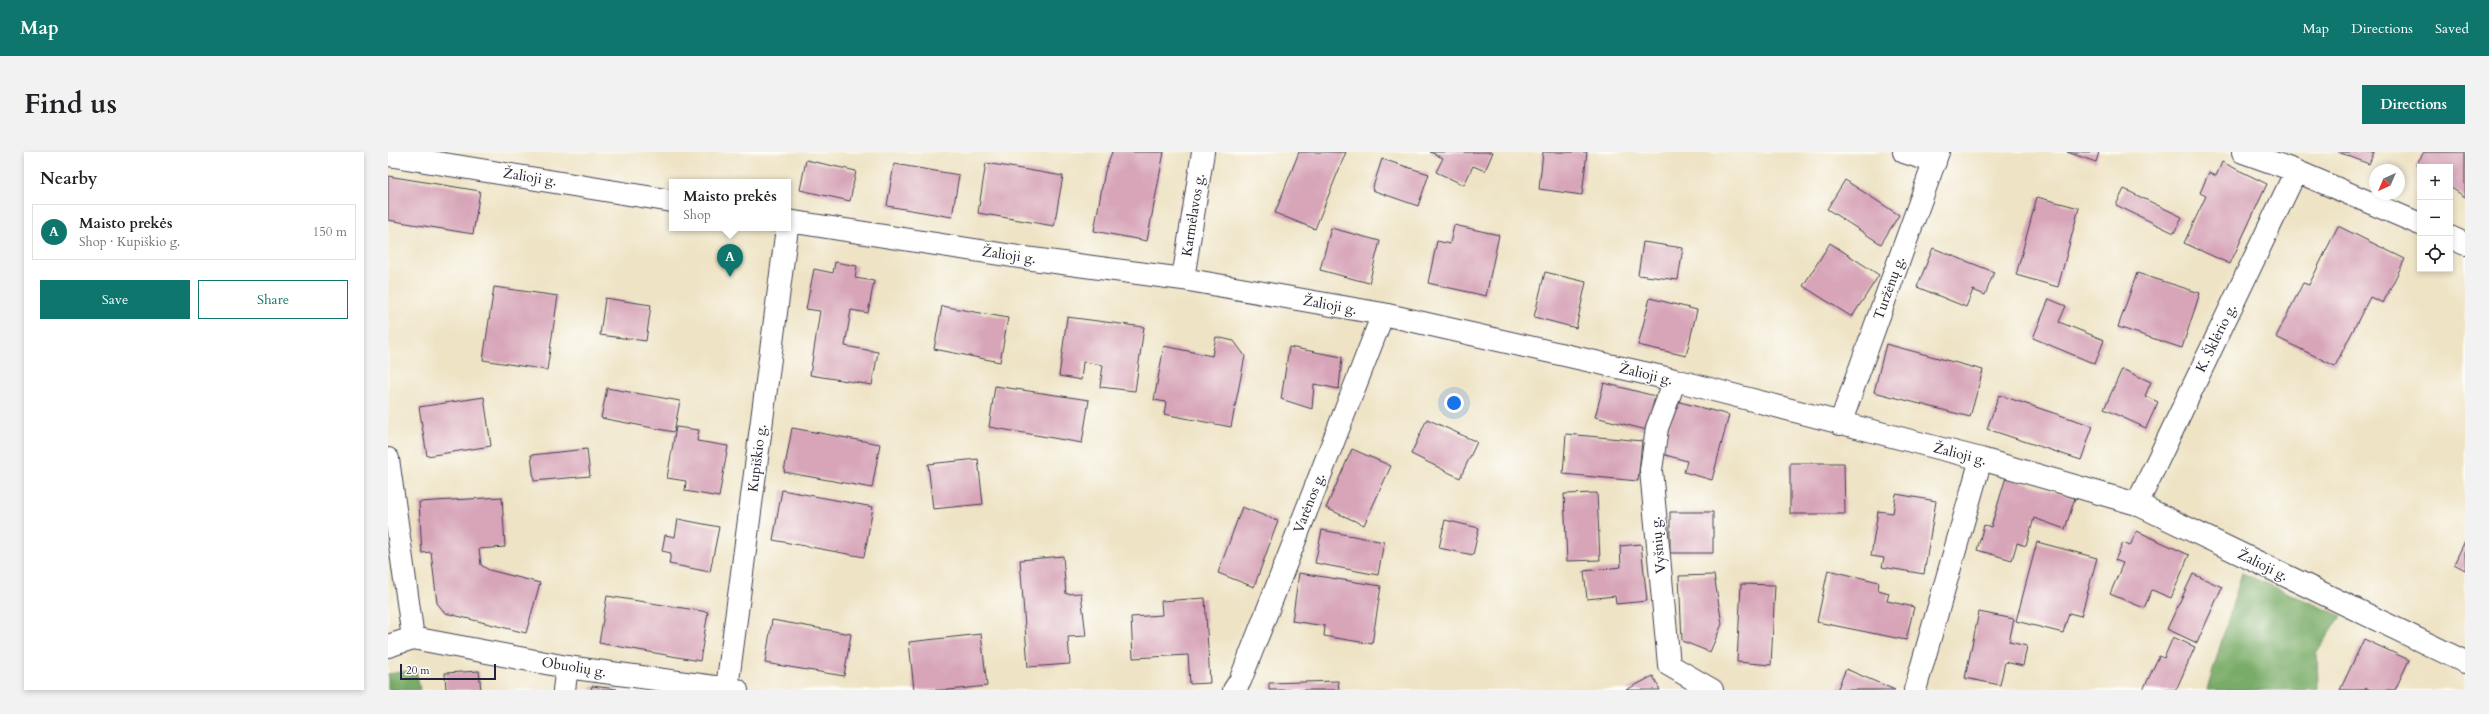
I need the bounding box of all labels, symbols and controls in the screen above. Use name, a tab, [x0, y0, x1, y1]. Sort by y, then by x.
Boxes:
text: Map	[20, 15, 59, 41]
text: Map	[2303, 19, 2329, 38]
text: Directions	[2351, 19, 2413, 38]
text: Saved	[2435, 19, 2469, 38]
text: Find us	[24, 85, 117, 123]
button: Directions	[2362, 85, 2465, 124]
street label: Žalioji g.	[502, 163, 558, 191]
north arrow	[2369, 164, 2405, 200]
map controls	[2417, 164, 2453, 272]
button: +	[2417, 164, 2453, 200]
text: Nearby	[40, 167, 97, 190]
street label: Karmėlavos g.	[1177, 172, 1209, 258]
popup	[669, 179, 791, 231]
text: Maisto prekės	[683, 186, 777, 206]
button: −	[2417, 200, 2453, 236]
text: Shop	[683, 206, 711, 224]
text: Maisto prekės	[79, 213, 173, 233]
text: A	[49, 223, 59, 241]
text: 150 m	[313, 223, 347, 241]
text: Shop · Kupiškio g.	[79, 233, 180, 251]
button: locate	[2417, 236, 2453, 272]
street label: Žalioji g.	[981, 242, 1037, 268]
pin: A	[717, 244, 743, 277]
street label: Turžėnų g.	[1869, 254, 1909, 322]
button: Save	[40, 280, 190, 319]
button: Share	[198, 280, 348, 319]
street label: Žalioji g.	[1302, 291, 1358, 319]
street label: K. Šklėrio g.	[2191, 301, 2241, 375]
street label: Žalioji g.	[1617, 359, 1675, 389]
your location	[1444, 393, 1464, 413]
street label: Kupiškio g.	[743, 423, 771, 493]
street label: Žalioji g.	[1931, 438, 1989, 470]
street label: Varėnos g.	[1289, 470, 1329, 536]
street label: Vyšnių g.	[1646, 516, 1670, 574]
street label: Žalioji g.	[2235, 545, 2291, 585]
street label: Obuolių g.	[540, 653, 608, 681]
scale bar	[400, 662, 496, 681]
text: 20 m	[406, 663, 430, 678]

